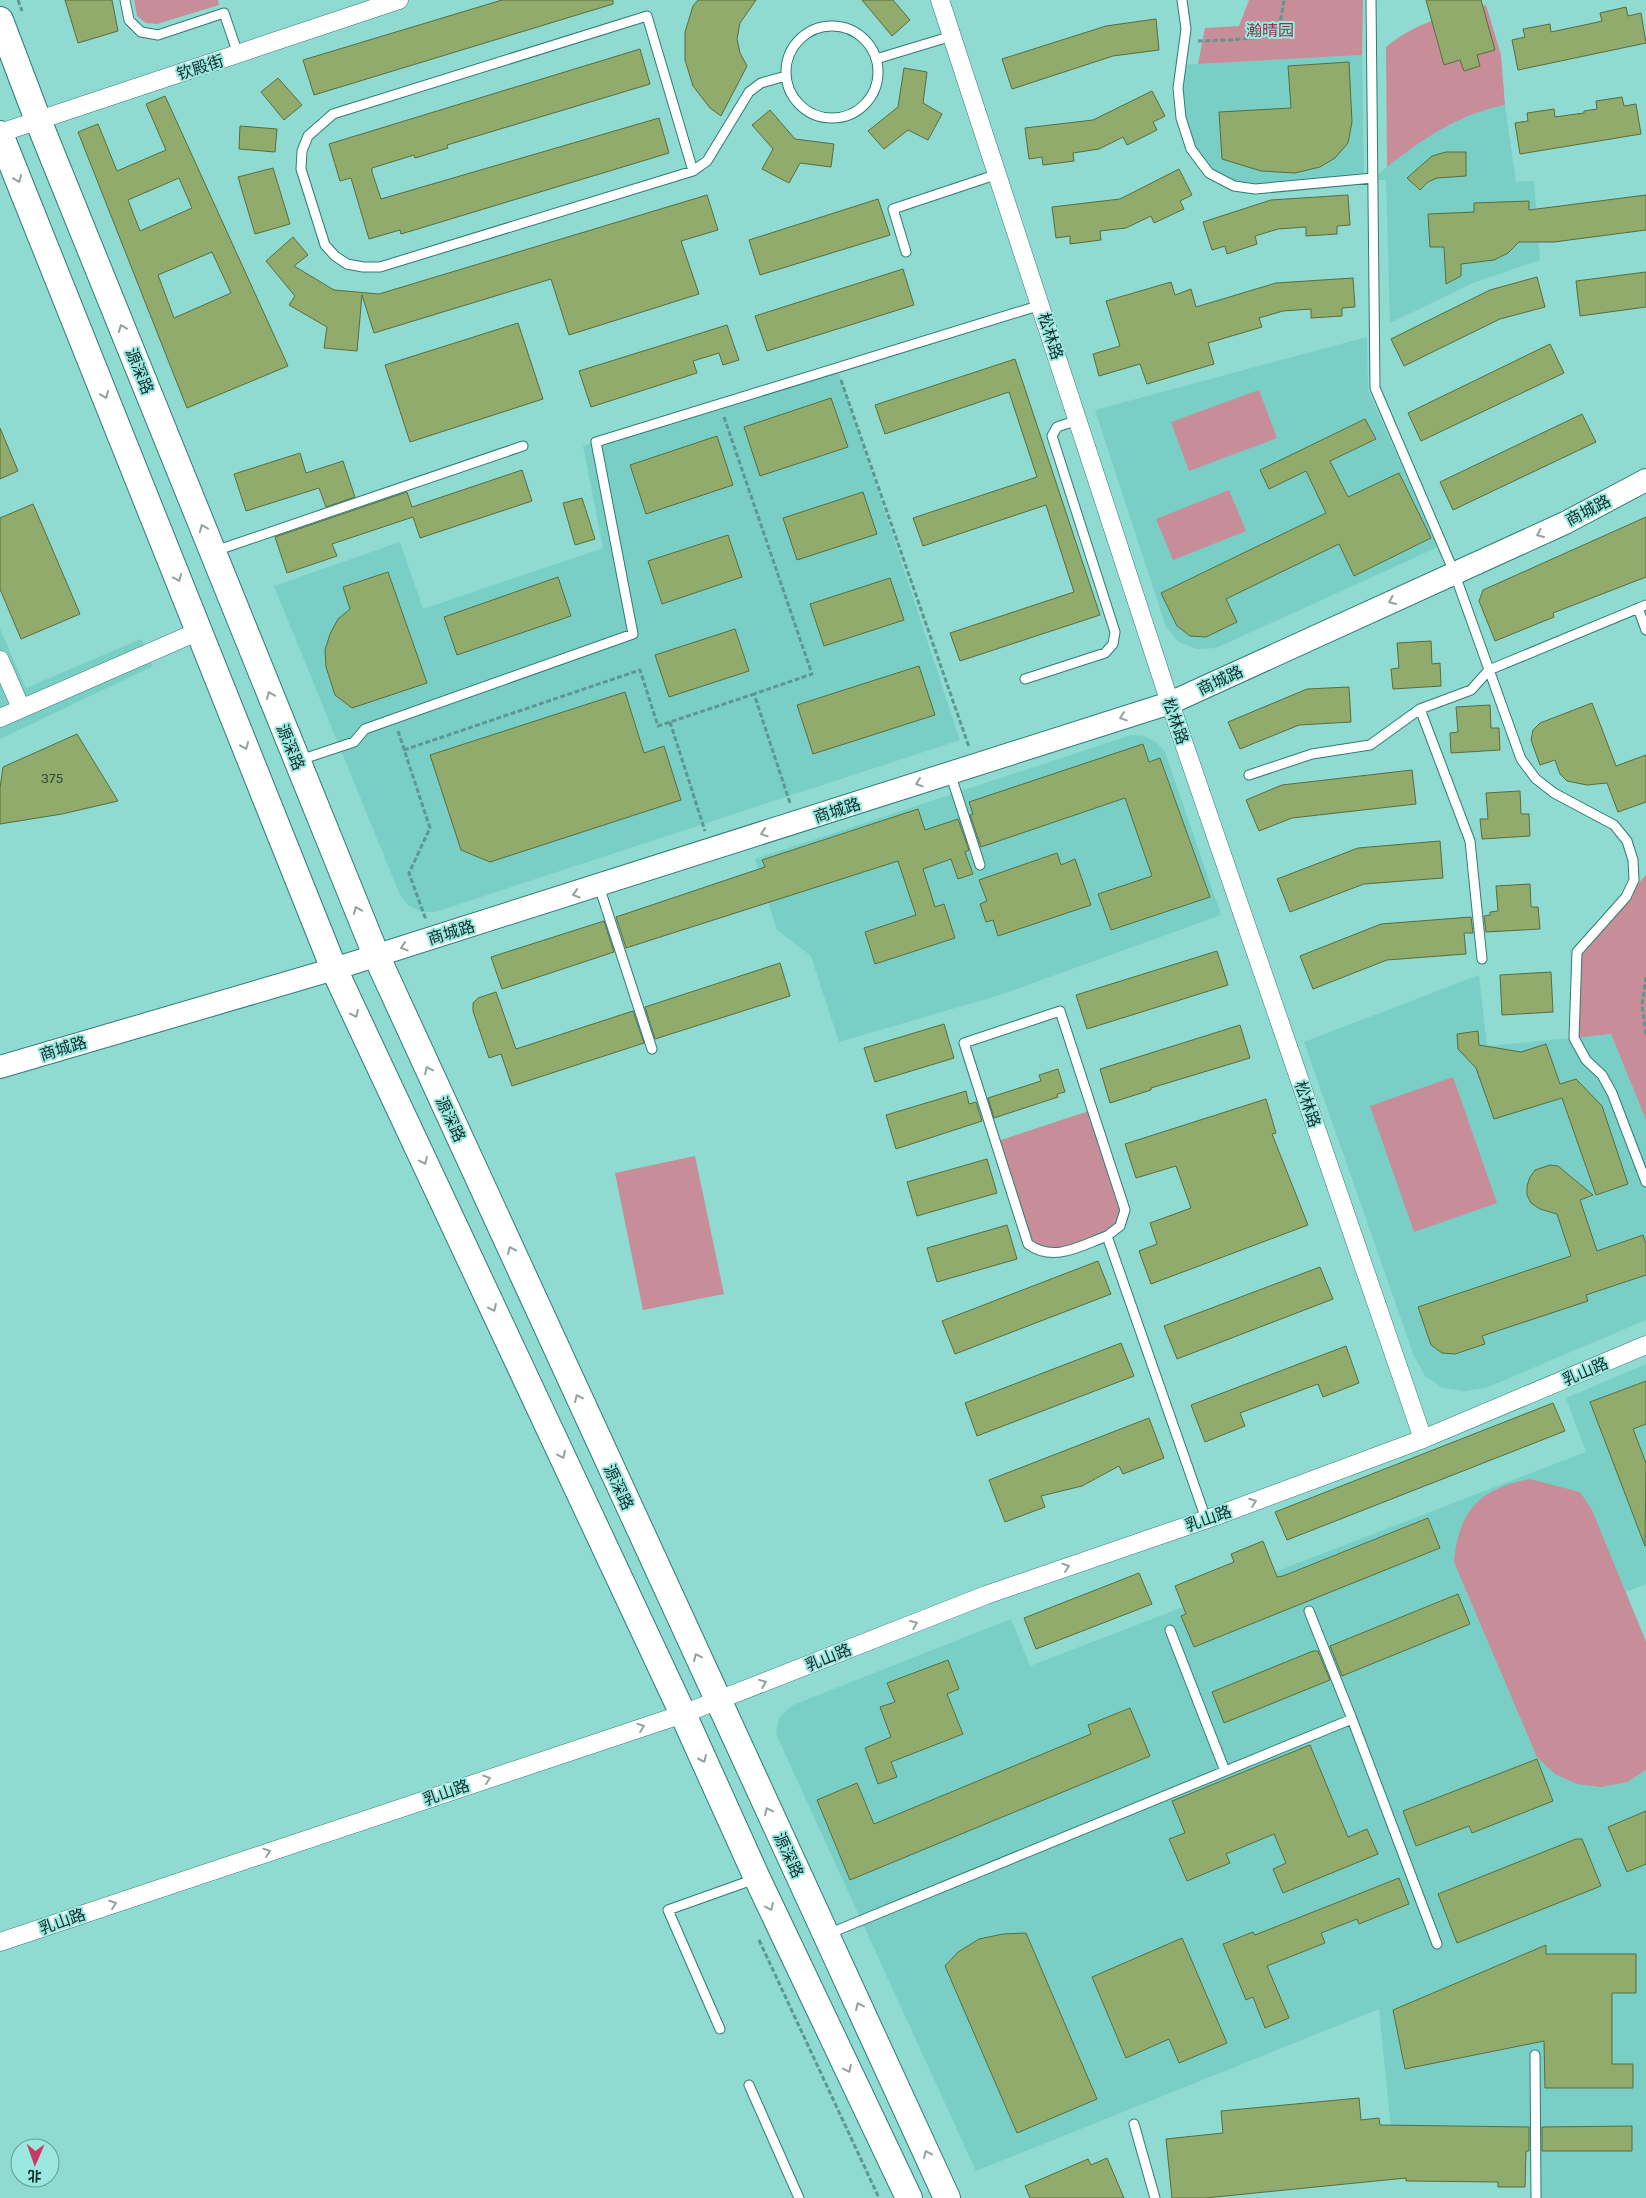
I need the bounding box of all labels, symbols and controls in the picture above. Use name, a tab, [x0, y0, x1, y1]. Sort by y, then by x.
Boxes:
park label: 瀚晴园	[1246, 21, 1294, 40]
street label: 钦殿街	[174, 51, 226, 84]
one-way arrow	[12, 174, 22, 183]
street label: 松林路	[1034, 310, 1067, 362]
one-way arrow	[118, 325, 128, 333]
street label: 源深路	[122, 345, 157, 397]
one-way arrow	[98, 390, 109, 399]
street label: 商城路	[1563, 491, 1614, 530]
one-way arrow	[198, 524, 209, 533]
one-way arrow	[1536, 527, 1545, 538]
one-way arrow	[172, 574, 182, 582]
one-way arrow	[1388, 594, 1397, 605]
street label: 商城路	[1194, 662, 1246, 699]
one-way arrow	[266, 691, 277, 700]
street label: 松林路	[1159, 695, 1192, 747]
one-way arrow	[1120, 712, 1128, 722]
street label: 源深路	[273, 721, 308, 773]
one-way arrow	[239, 741, 249, 749]
house number: 375	[41, 770, 63, 787]
one-way arrow	[915, 778, 923, 788]
street label: 商城路	[811, 794, 863, 827]
one-way arrow	[760, 827, 769, 837]
one-way arrow	[572, 888, 581, 898]
one-way arrow	[353, 906, 364, 915]
street label: 商城路	[425, 916, 477, 949]
one-way arrow	[401, 942, 409, 952]
one-way arrow	[349, 1008, 359, 1017]
street label: 商城路	[37, 1032, 89, 1065]
one-way arrow	[424, 1066, 435, 1075]
street label: 松林路	[1291, 1078, 1324, 1130]
street label: 源深路	[432, 1093, 469, 1145]
one-way arrow	[418, 1156, 428, 1165]
one-way arrow	[506, 1246, 517, 1255]
one-way arrow	[487, 1303, 497, 1312]
street label: 乳山路	[1559, 1353, 1611, 1390]
one-way arrow	[574, 1394, 585, 1403]
one-way arrow	[555, 1450, 566, 1459]
street label: 源深路	[600, 1461, 637, 1513]
one-way arrow	[1248, 1498, 1257, 1508]
street label: 乳山路	[1182, 1502, 1234, 1535]
one-way arrow	[1062, 1563, 1070, 1573]
one-way arrow	[909, 1619, 918, 1630]
street label: 乳山路	[802, 1640, 854, 1675]
one-way arrow	[693, 1653, 703, 1662]
one-way arrow	[758, 1679, 767, 1690]
one-way arrow	[637, 1723, 645, 1733]
one-way arrow	[697, 1754, 708, 1763]
one-way arrow	[482, 1774, 491, 1784]
street label: 乳山路	[420, 1776, 472, 1809]
one-way arrow	[764, 1807, 775, 1816]
street label: 源深路	[770, 1829, 807, 1881]
one-way arrow	[262, 1848, 270, 1858]
one-way arrow	[108, 1900, 116, 1910]
one-way arrow	[764, 1902, 774, 1911]
street label: 乳山路	[36, 1905, 88, 1938]
one-way arrow	[854, 2002, 865, 2011]
one-way arrow	[842, 2064, 852, 2073]
north arrow	[10, 2138, 60, 2188]
one-way arrow	[923, 2150, 933, 2159]
text: 北	[27, 2167, 42, 2184]

